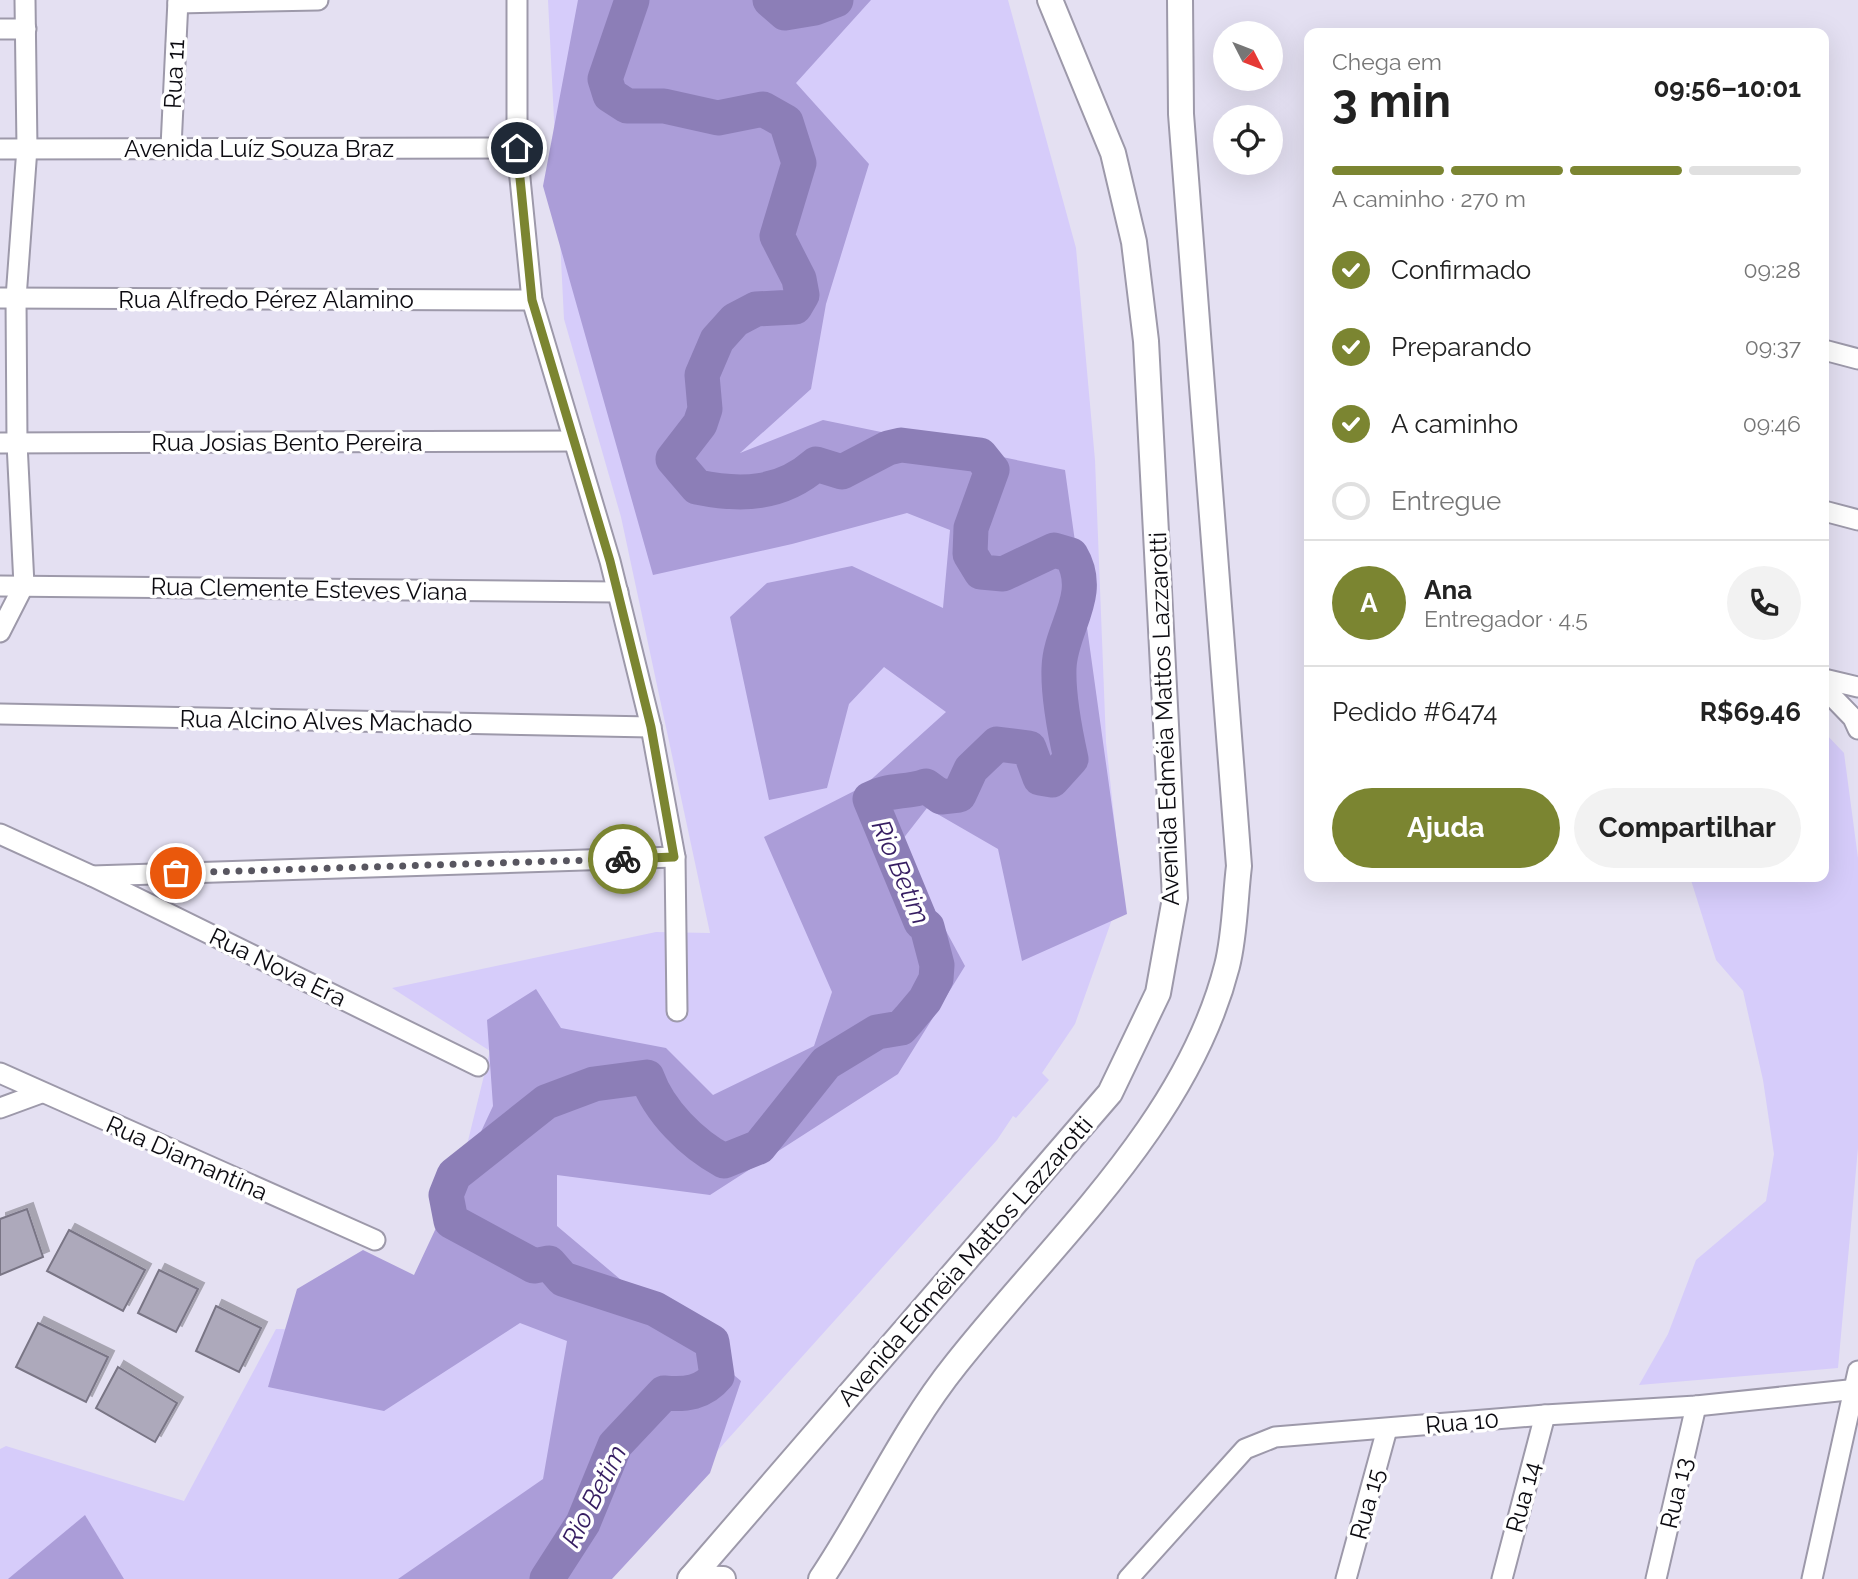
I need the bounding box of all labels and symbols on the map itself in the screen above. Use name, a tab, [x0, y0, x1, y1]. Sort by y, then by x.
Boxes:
north arrow	[1213, 21, 1283, 91]
street label: Rua 11	[158, 39, 190, 109]
pin	[487, 118, 547, 178]
street label: Avenida Luíz Souza Braz	[124, 134, 394, 163]
street label: Rua Alfredo Pérez Alamino	[118, 285, 414, 314]
street label: Rua Josias Bento Pereira	[151, 428, 423, 457]
street label: Avenida Edméia Mattos Lazzarotti	[1143, 532, 1185, 906]
street label: Rua Clemente Esteves Viana	[150, 572, 468, 606]
street label: Rua Alcino Alves Machado	[179, 704, 473, 738]
water label: Rio Betim	[866, 815, 936, 929]
courier	[588, 824, 658, 894]
pin	[146, 843, 206, 903]
street label: Rua Nova Era	[205, 921, 351, 1013]
street label: Rua Diamantina	[102, 1109, 272, 1207]
street label: Avenida Edméia Mattos Lazzarotti	[831, 1110, 1099, 1412]
street label: Rua 10	[1424, 1404, 1500, 1440]
water label: Rio Betim	[556, 1440, 632, 1552]
street label: Rua 13	[1654, 1455, 1698, 1531]
street label: Rua 14	[1500, 1458, 1546, 1536]
street label: Rua 15	[1344, 1465, 1390, 1543]

